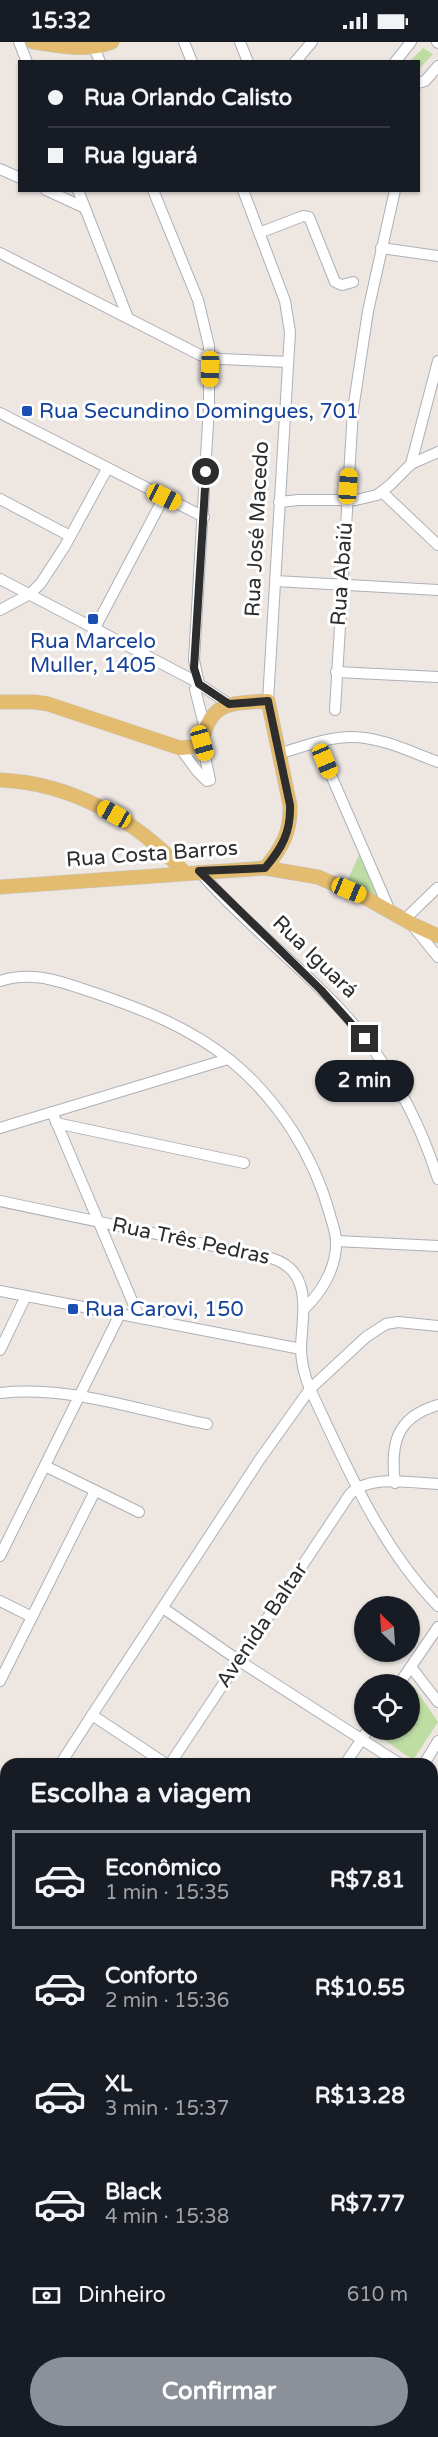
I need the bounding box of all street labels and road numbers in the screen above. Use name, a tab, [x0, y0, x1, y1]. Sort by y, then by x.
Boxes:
street label: Rua José Macedo	[240, 440, 274, 618]
street label: Rua Abaiú	[326, 521, 358, 627]
street label: Rua Costa Barros	[65, 836, 239, 872]
street label: Rua Iguará	[267, 910, 363, 1004]
street label: Rua Três Pedras	[110, 1212, 272, 1270]
street label: Avenida Baltar	[211, 1558, 313, 1692]

